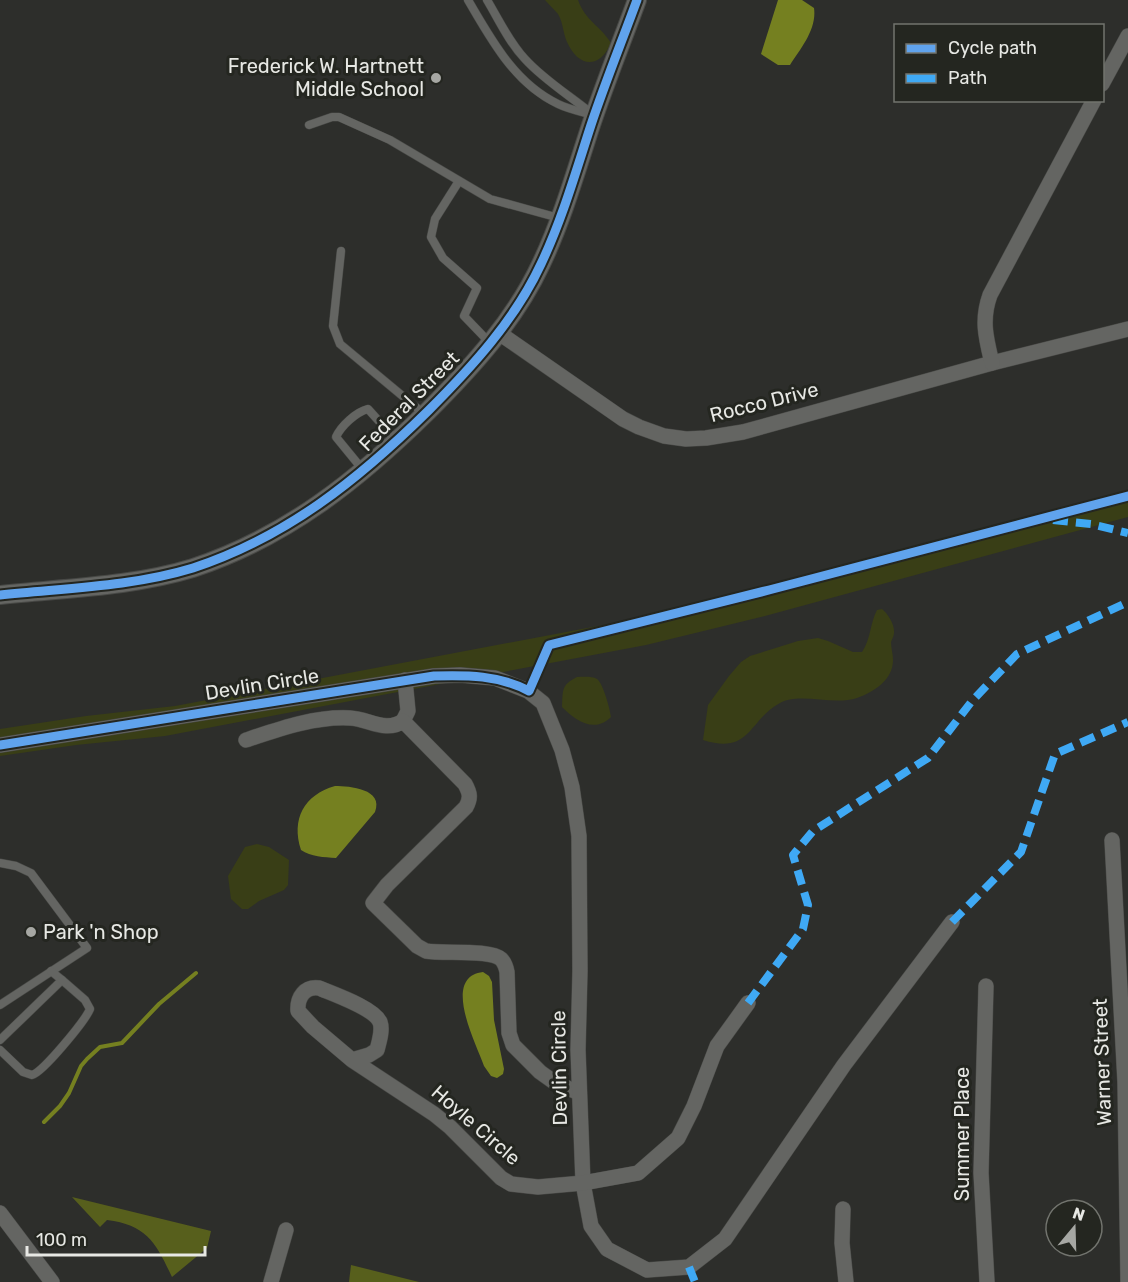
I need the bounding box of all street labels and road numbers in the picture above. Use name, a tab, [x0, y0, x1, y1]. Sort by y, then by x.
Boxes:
street label: Federal Street	[354, 346, 464, 456]
street label: Rocco Drive	[707, 377, 821, 427]
street label: Devlin Circle	[203, 663, 321, 705]
street label: Warner Street	[1088, 998, 1116, 1126]
street label: Devlin Circle	[546, 1010, 572, 1126]
street label: Summer Place	[950, 1067, 974, 1201]
street label: Hoyle Circle	[427, 1080, 525, 1170]

